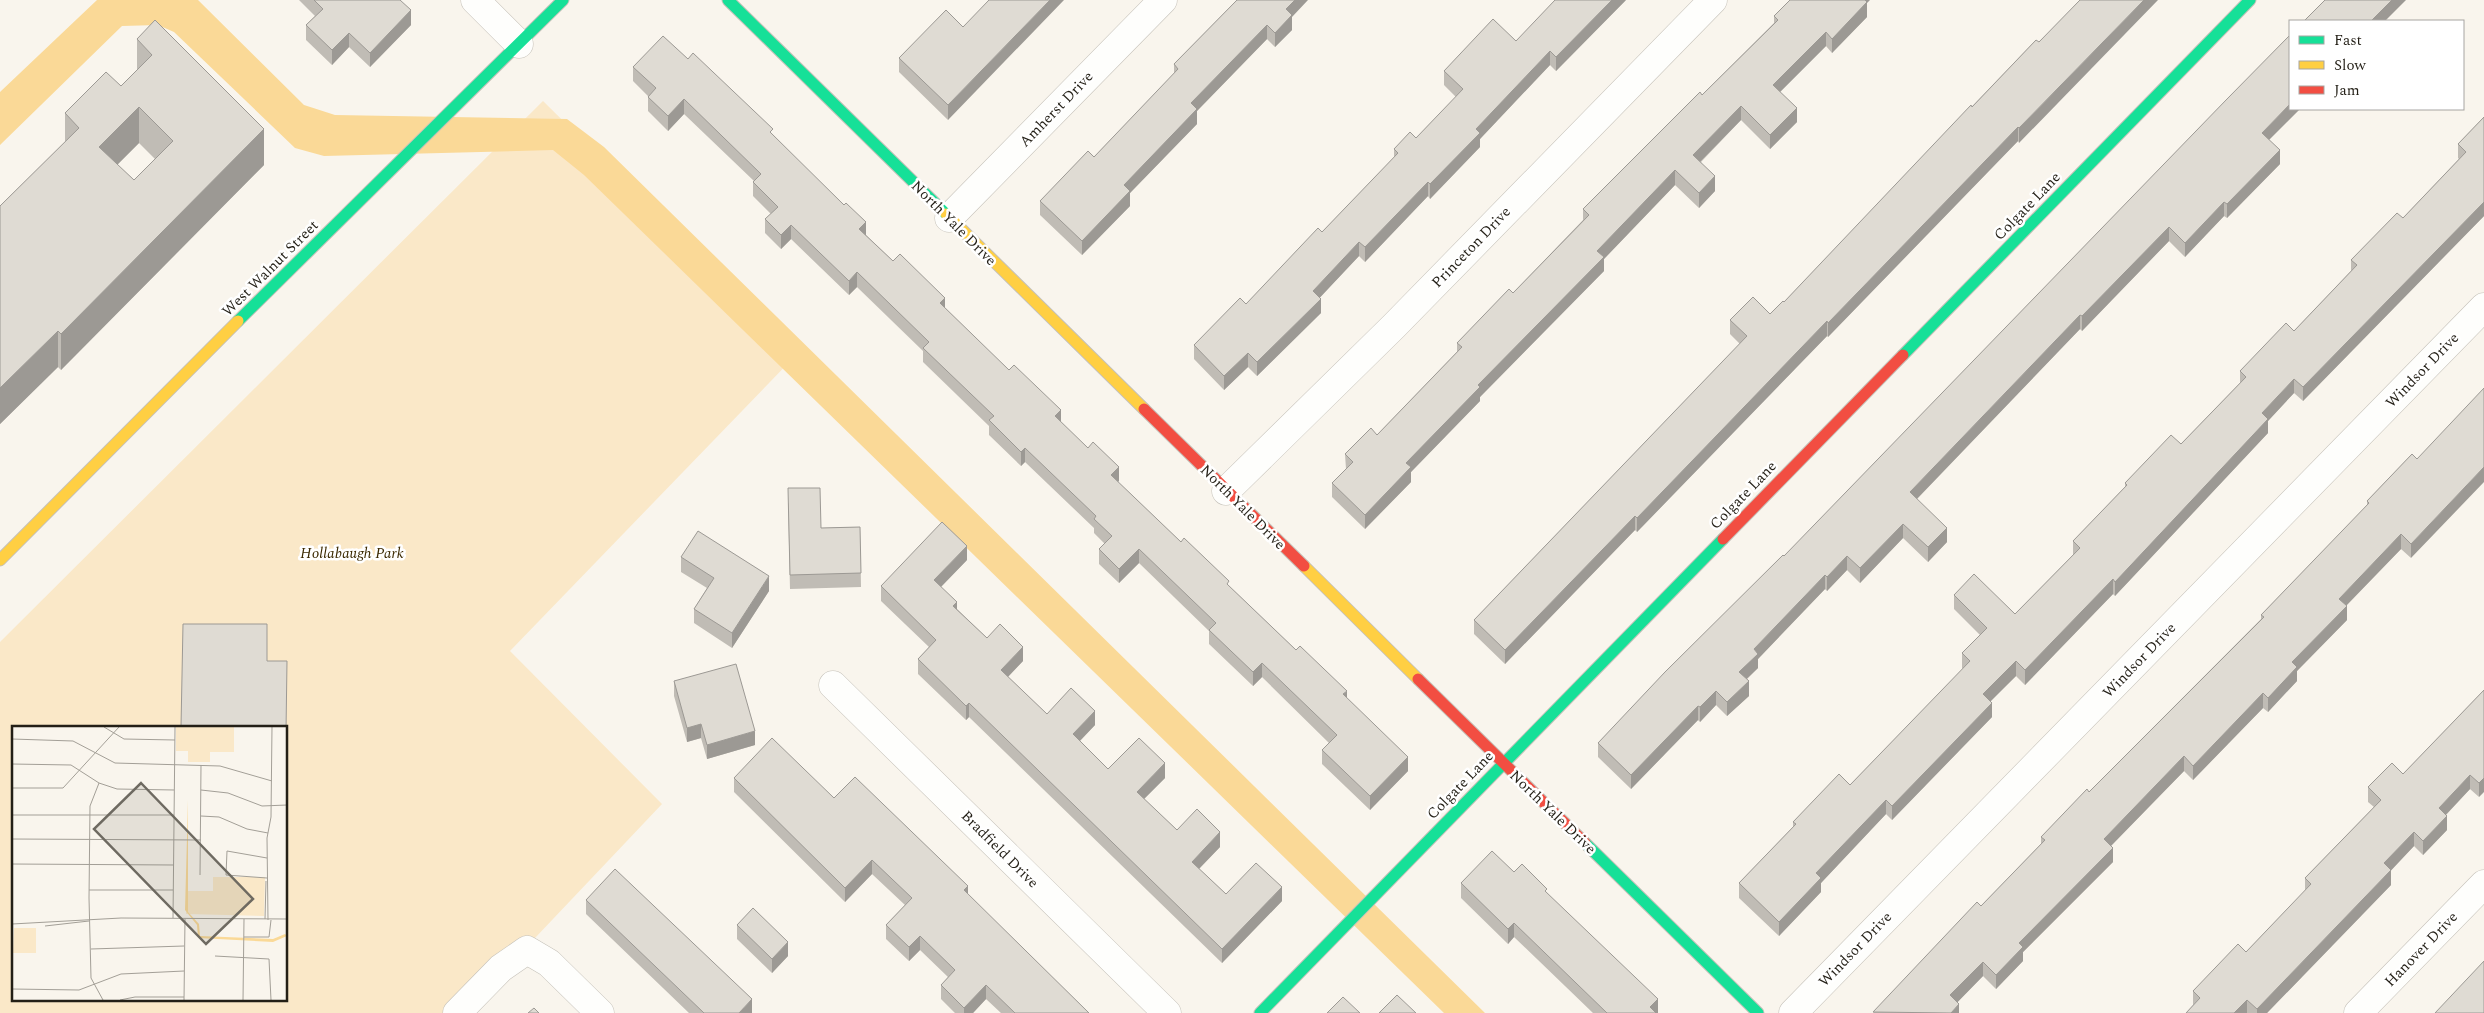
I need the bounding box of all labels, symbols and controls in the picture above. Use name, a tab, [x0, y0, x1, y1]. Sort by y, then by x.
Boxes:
legend	[2289, 20, 2464, 110]
text: Fast	[2334, 29, 2362, 52]
text: Slow	[2334, 54, 2366, 77]
street label: Amherst Drive	[1014, 66, 1099, 153]
text: Jam	[2334, 79, 2360, 102]
street label: Colgate Lane	[1989, 167, 2066, 246]
street label: North Yale Drive	[906, 175, 1002, 271]
street label: Princeton Drive	[1426, 201, 1516, 293]
street label: West Walnut Street	[217, 215, 324, 322]
street label: Windsor Drive	[2380, 327, 2464, 413]
street label: Colgate Lane	[1705, 456, 1782, 535]
street label: North Yale Drive	[1195, 459, 1291, 555]
park label: Hollabaugh Park	[300, 542, 404, 565]
street label: Windsor Drive	[2097, 617, 2181, 703]
inset map	[12, 726, 288, 1000]
street label: Colgate Lane	[1422, 746, 1499, 825]
street label: North Yale Drive	[1504, 765, 1601, 860]
street label: Bradfield Drive	[955, 805, 1044, 894]
street label: Windsor Drive	[1813, 906, 1897, 992]
street label: Hanover Drive	[2379, 906, 2463, 992]

